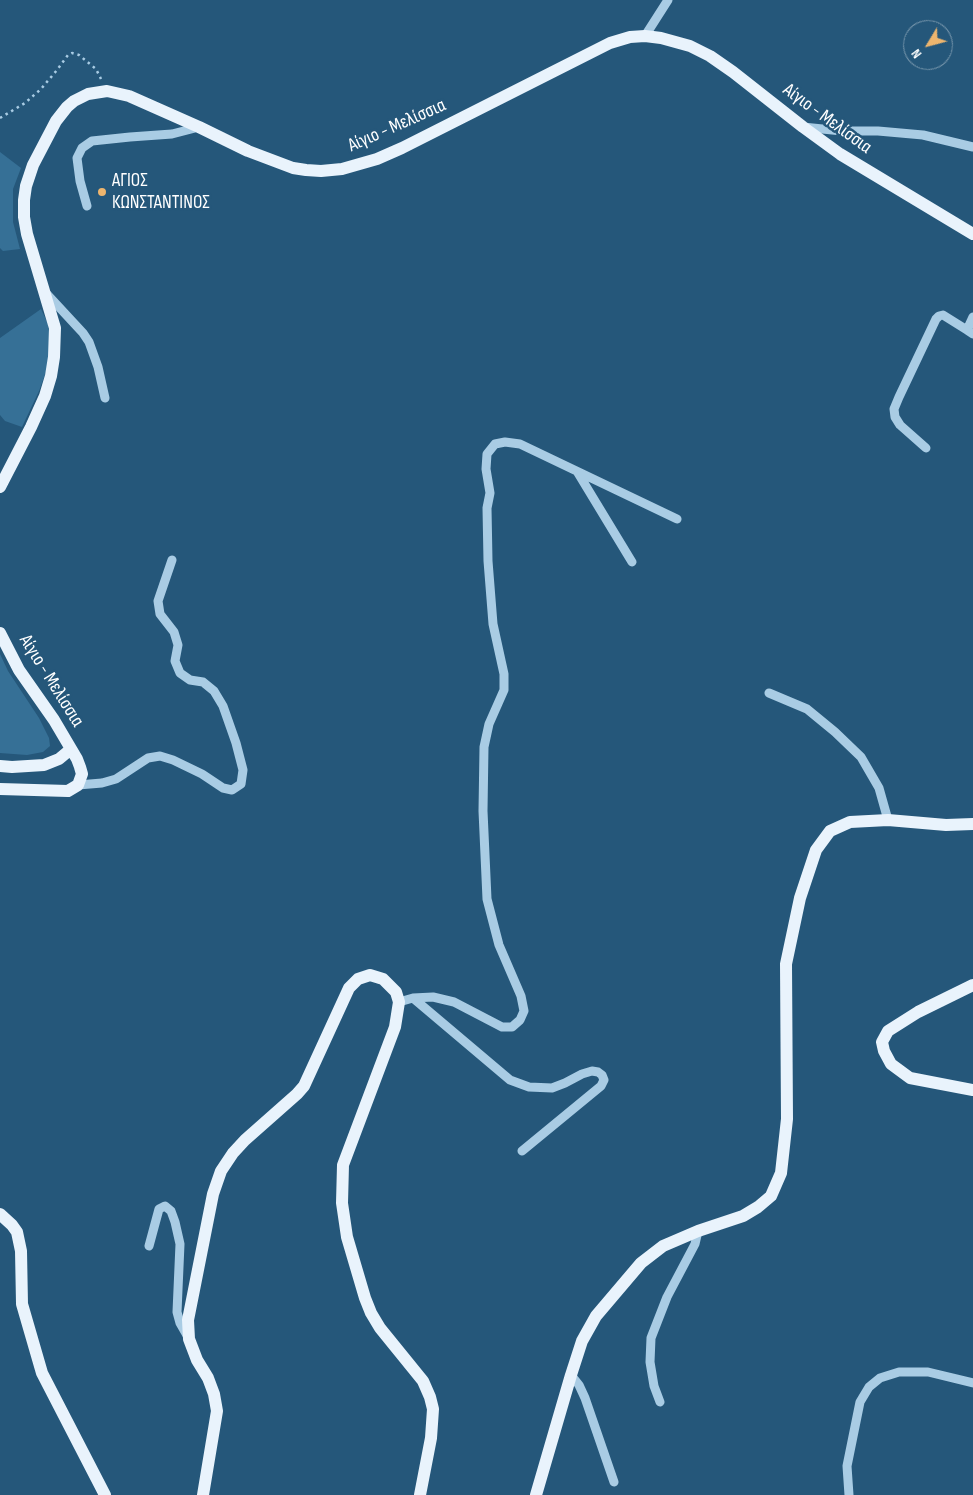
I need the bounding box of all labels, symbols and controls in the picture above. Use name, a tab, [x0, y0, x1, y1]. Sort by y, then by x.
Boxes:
north arrow	[903, 20, 953, 70]
text: N	[907, 46, 925, 62]
street label: Αίγιο - Μελίσσια	[778, 79, 876, 159]
street label: Αίγιο - Μελίσσια	[345, 94, 449, 158]
place label: ΑΓΙΟΣ ΚΩΝΣΤΑΝΤΙΝΟΣ	[112, 170, 210, 214]
marker: ΑΓΙΟΣ ΚΩΝΣΤΑΝΤΙΝΟΣ	[96, 186, 108, 198]
street label: Αίγιο - Μελίσσια	[14, 631, 88, 731]

